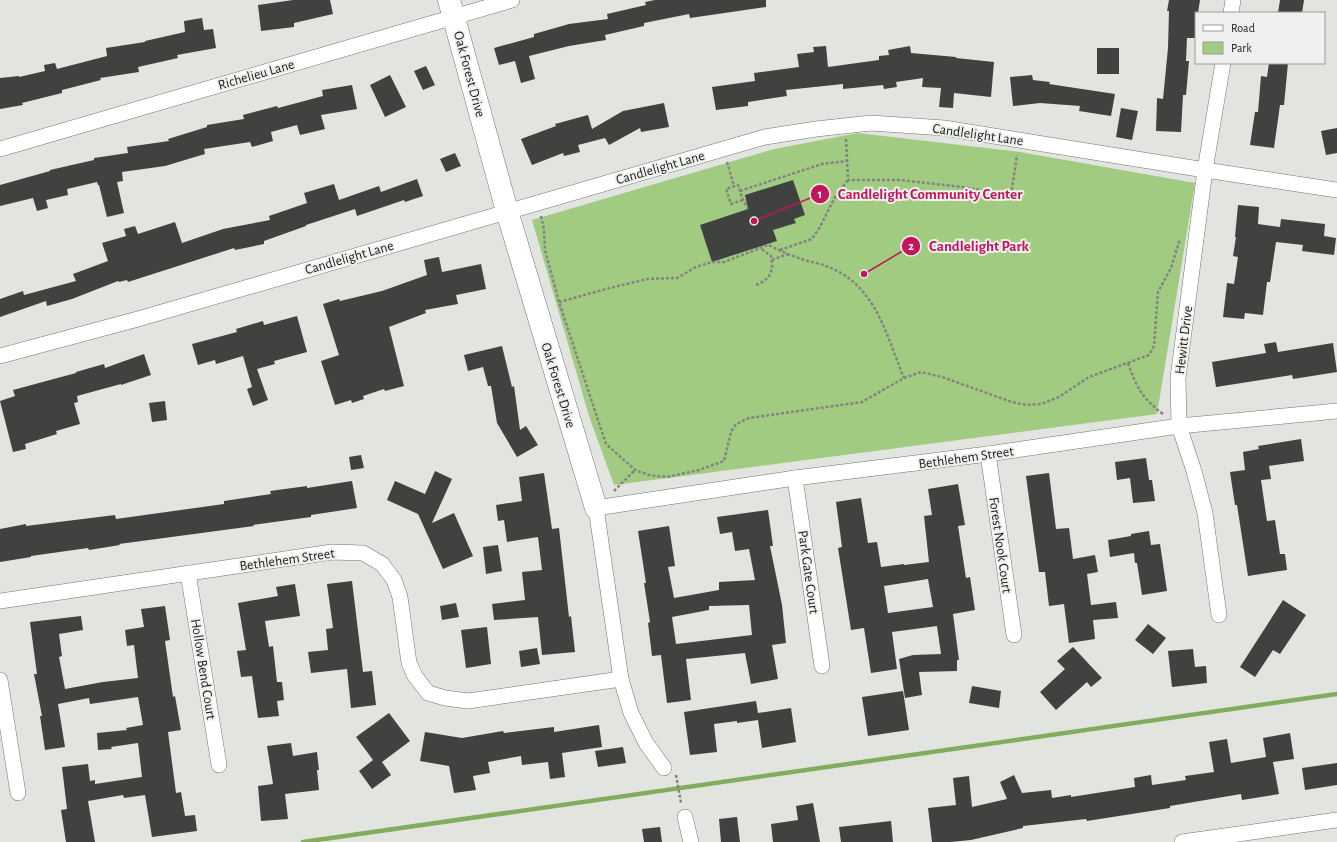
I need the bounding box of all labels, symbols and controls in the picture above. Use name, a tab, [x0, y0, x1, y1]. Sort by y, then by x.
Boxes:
legend	[1195, 12, 1325, 64]
text: Road	[1231, 22, 1255, 34]
street label: Oak Forest Drive	[451, 30, 487, 119]
text: Park	[1231, 42, 1252, 54]
street label: Richelieu Lane	[216, 57, 296, 93]
street label: Candlelight Lane	[932, 122, 1024, 148]
street label: Candlelight Lane	[614, 149, 706, 187]
callout: Candlelight Community Center	[810, 180, 1031, 207]
text: Candlelight Community Center	[838, 187, 1023, 202]
text: 1	[818, 188, 822, 200]
callout: Candlelight Park	[901, 233, 1037, 260]
street label: Candlelight Lane	[303, 239, 395, 277]
text: Candlelight Park	[929, 239, 1030, 254]
text: 2	[908, 240, 914, 252]
street label: Hewitt Drive	[1173, 305, 1195, 375]
street label: Oak Forest Drive	[538, 341, 578, 430]
street label: Bethlehem Street	[918, 444, 1015, 472]
street label: Forest Nook Court	[986, 496, 1014, 595]
street label: Park Gate Court	[795, 530, 821, 615]
street label: Bethlehem Street	[239, 546, 336, 574]
street label: Hollow Bend Court	[188, 618, 218, 721]

